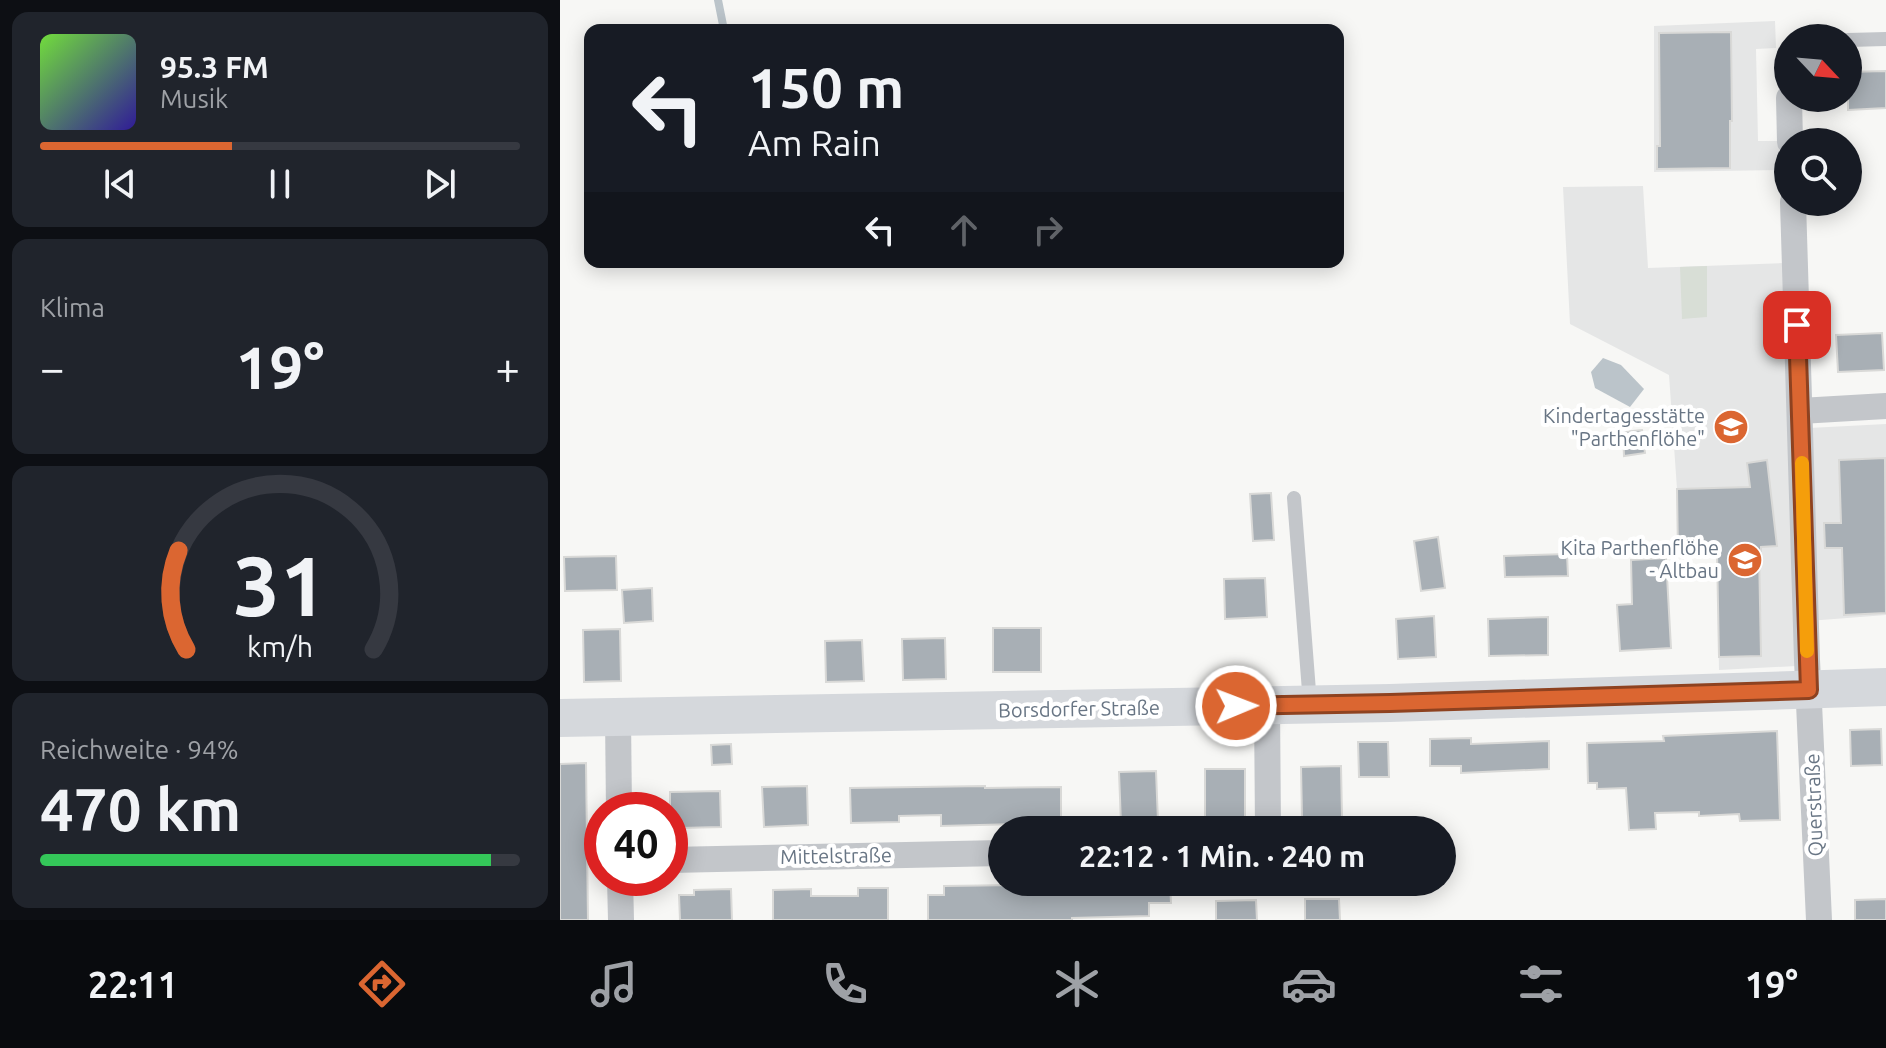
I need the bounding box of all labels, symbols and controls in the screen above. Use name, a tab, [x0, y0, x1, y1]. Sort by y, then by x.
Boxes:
north arrow	[1774, 24, 1862, 112]
map controls	[1774, 24, 1862, 216]
text: 95.3 FM	[160, 50, 269, 84]
icon: left	[616, 56, 720, 160]
text: 150 m	[748, 56, 904, 119]
text: Musik	[160, 84, 228, 113]
text: Am Rain	[748, 122, 881, 163]
button: search	[1774, 128, 1862, 216]
icon: previous	[98, 162, 142, 206]
icon: pause	[258, 162, 302, 206]
icon: next	[418, 162, 462, 206]
icon: left	[858, 208, 902, 252]
icon: ahead	[942, 208, 986, 252]
icon: right	[1026, 208, 1070, 252]
pin	[1763, 291, 1831, 359]
text: Klima	[40, 293, 105, 322]
icon: arrive	[1775, 303, 1819, 347]
text: 19°	[236, 333, 324, 400]
text: −	[40, 343, 65, 392]
text: +	[495, 343, 520, 392]
place label: Kindertagesstätte "Parthenflöhe"	[1543, 404, 1705, 450]
school or university icon: Kindertagesstätte "Parthenflöhe"	[1712, 408, 1750, 446]
place label: Kita Parthenflöhe - Altbau	[1560, 536, 1719, 582]
text: 31	[233, 537, 327, 631]
school or university icon: Kita Parthenflöhe - Altbau	[1726, 541, 1764, 579]
text: km/h	[247, 630, 313, 662]
position arrow	[1194, 664, 1278, 748]
street label: Borsdorfer Straße	[998, 696, 1160, 721]
text: Reichweite · 94%	[40, 735, 239, 764]
street label: Querstraße	[1800, 753, 1827, 857]
text: 470 km	[40, 775, 241, 842]
speed limit sign: 40	[584, 792, 688, 896]
text: 22:12 · 1 Min. · 240 m	[1079, 839, 1365, 873]
street label: Mittelstraße	[780, 843, 892, 868]
icon: directions	[354, 956, 410, 1012]
icon: music	[586, 956, 642, 1012]
icon: phone	[817, 956, 873, 1012]
icon: climate	[1049, 956, 1105, 1012]
icon: car	[1281, 956, 1337, 1012]
icon: filters	[1513, 956, 1569, 1012]
text: 22:11	[88, 964, 178, 1005]
text: 19°	[1745, 964, 1798, 1005]

